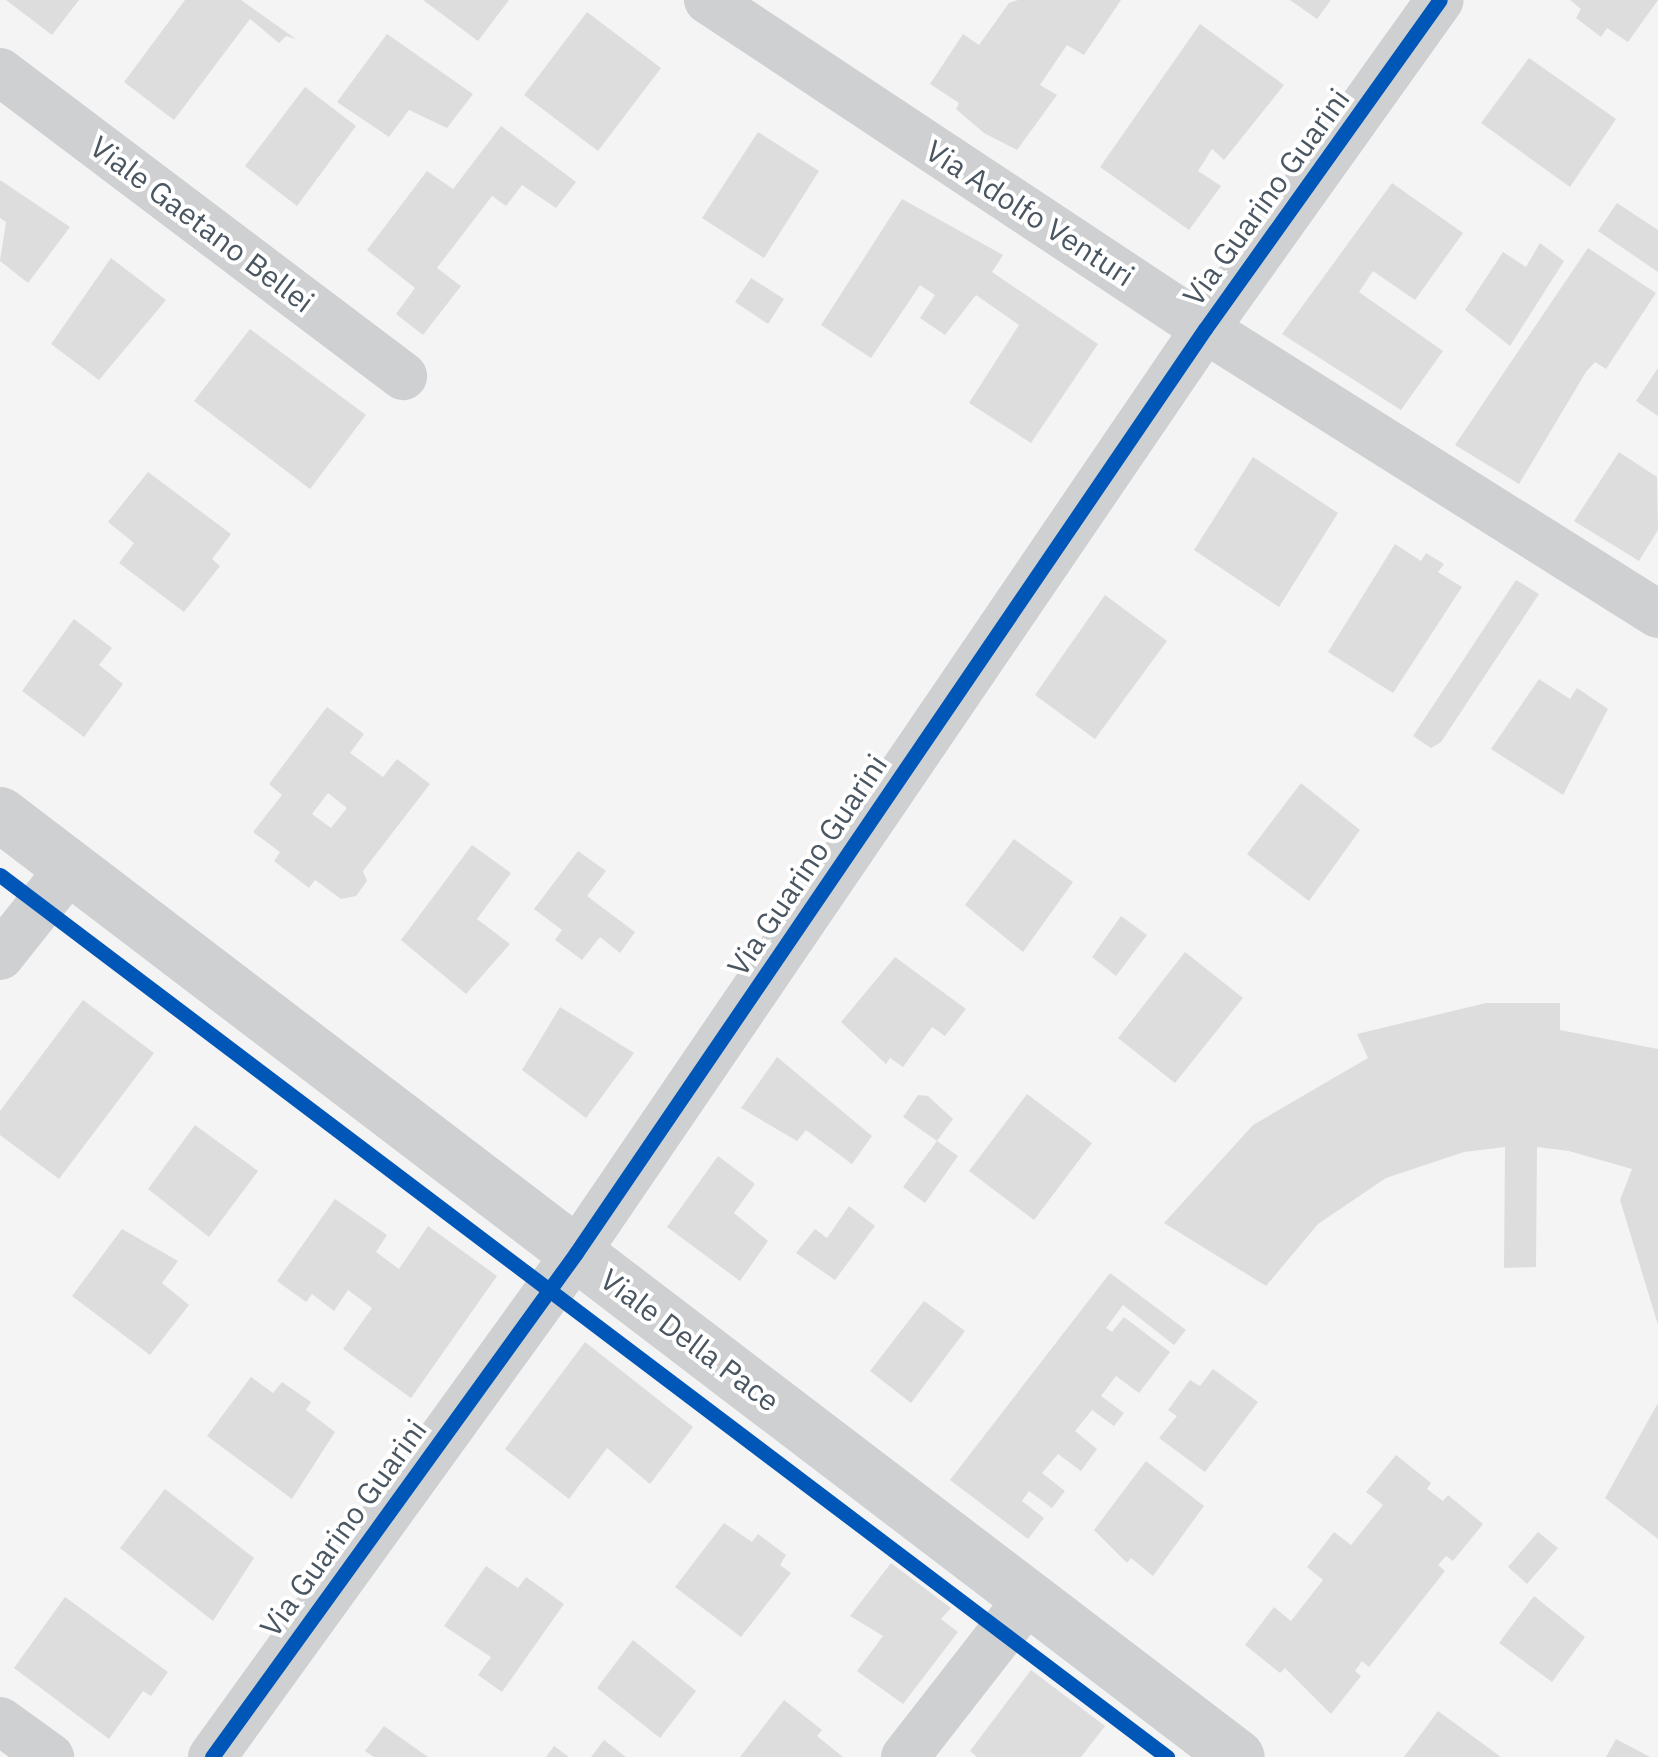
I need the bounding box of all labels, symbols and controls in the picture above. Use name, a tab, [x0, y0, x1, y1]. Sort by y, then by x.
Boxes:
street label: Via Guarino Guarini	[1175, 82, 1357, 312]
street label: Viale Gaetano Bellei	[83, 128, 321, 320]
street label: Via Adolfo Venturi	[919, 132, 1141, 294]
street label: Via Guarino Guarini	[720, 748, 894, 982]
street label: Viale Della Pace	[593, 1261, 787, 1419]
street label: Via Guarino Guarini	[252, 1413, 434, 1643]

